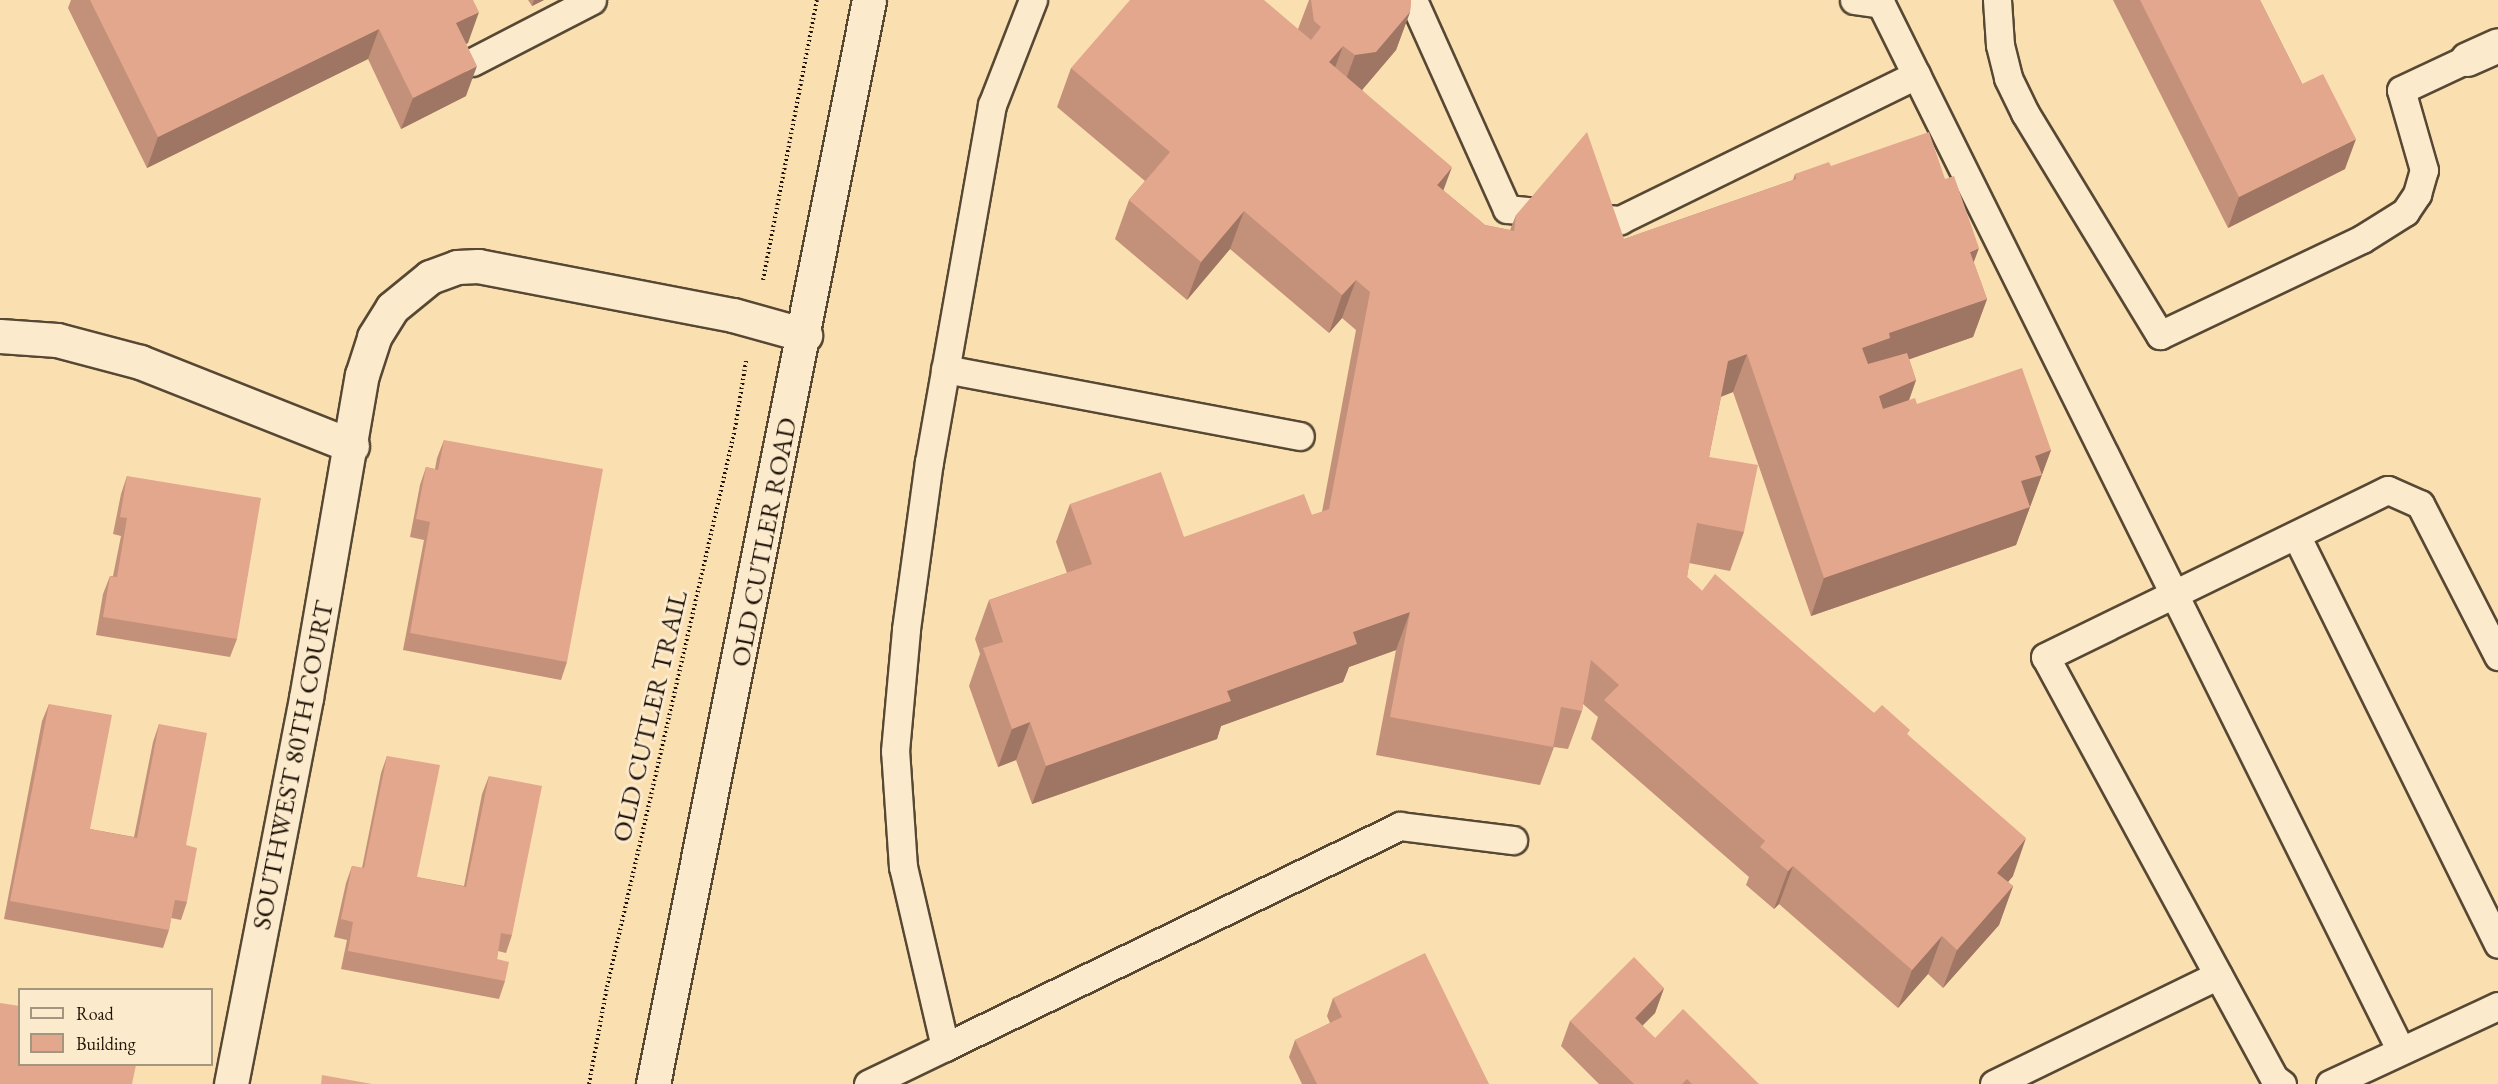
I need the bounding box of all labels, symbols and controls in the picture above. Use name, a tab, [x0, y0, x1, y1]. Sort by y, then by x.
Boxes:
street label: OLD CUTLER ROAD	[723, 415, 803, 669]
street label: OLD CUTLER TRAIL	[604, 587, 694, 845]
street label: SOUTHWEST 80TH COURT	[244, 598, 340, 932]
legend	[18, 988, 213, 1066]
text: Road	[76, 1002, 114, 1025]
text: Building	[76, 1032, 136, 1055]

